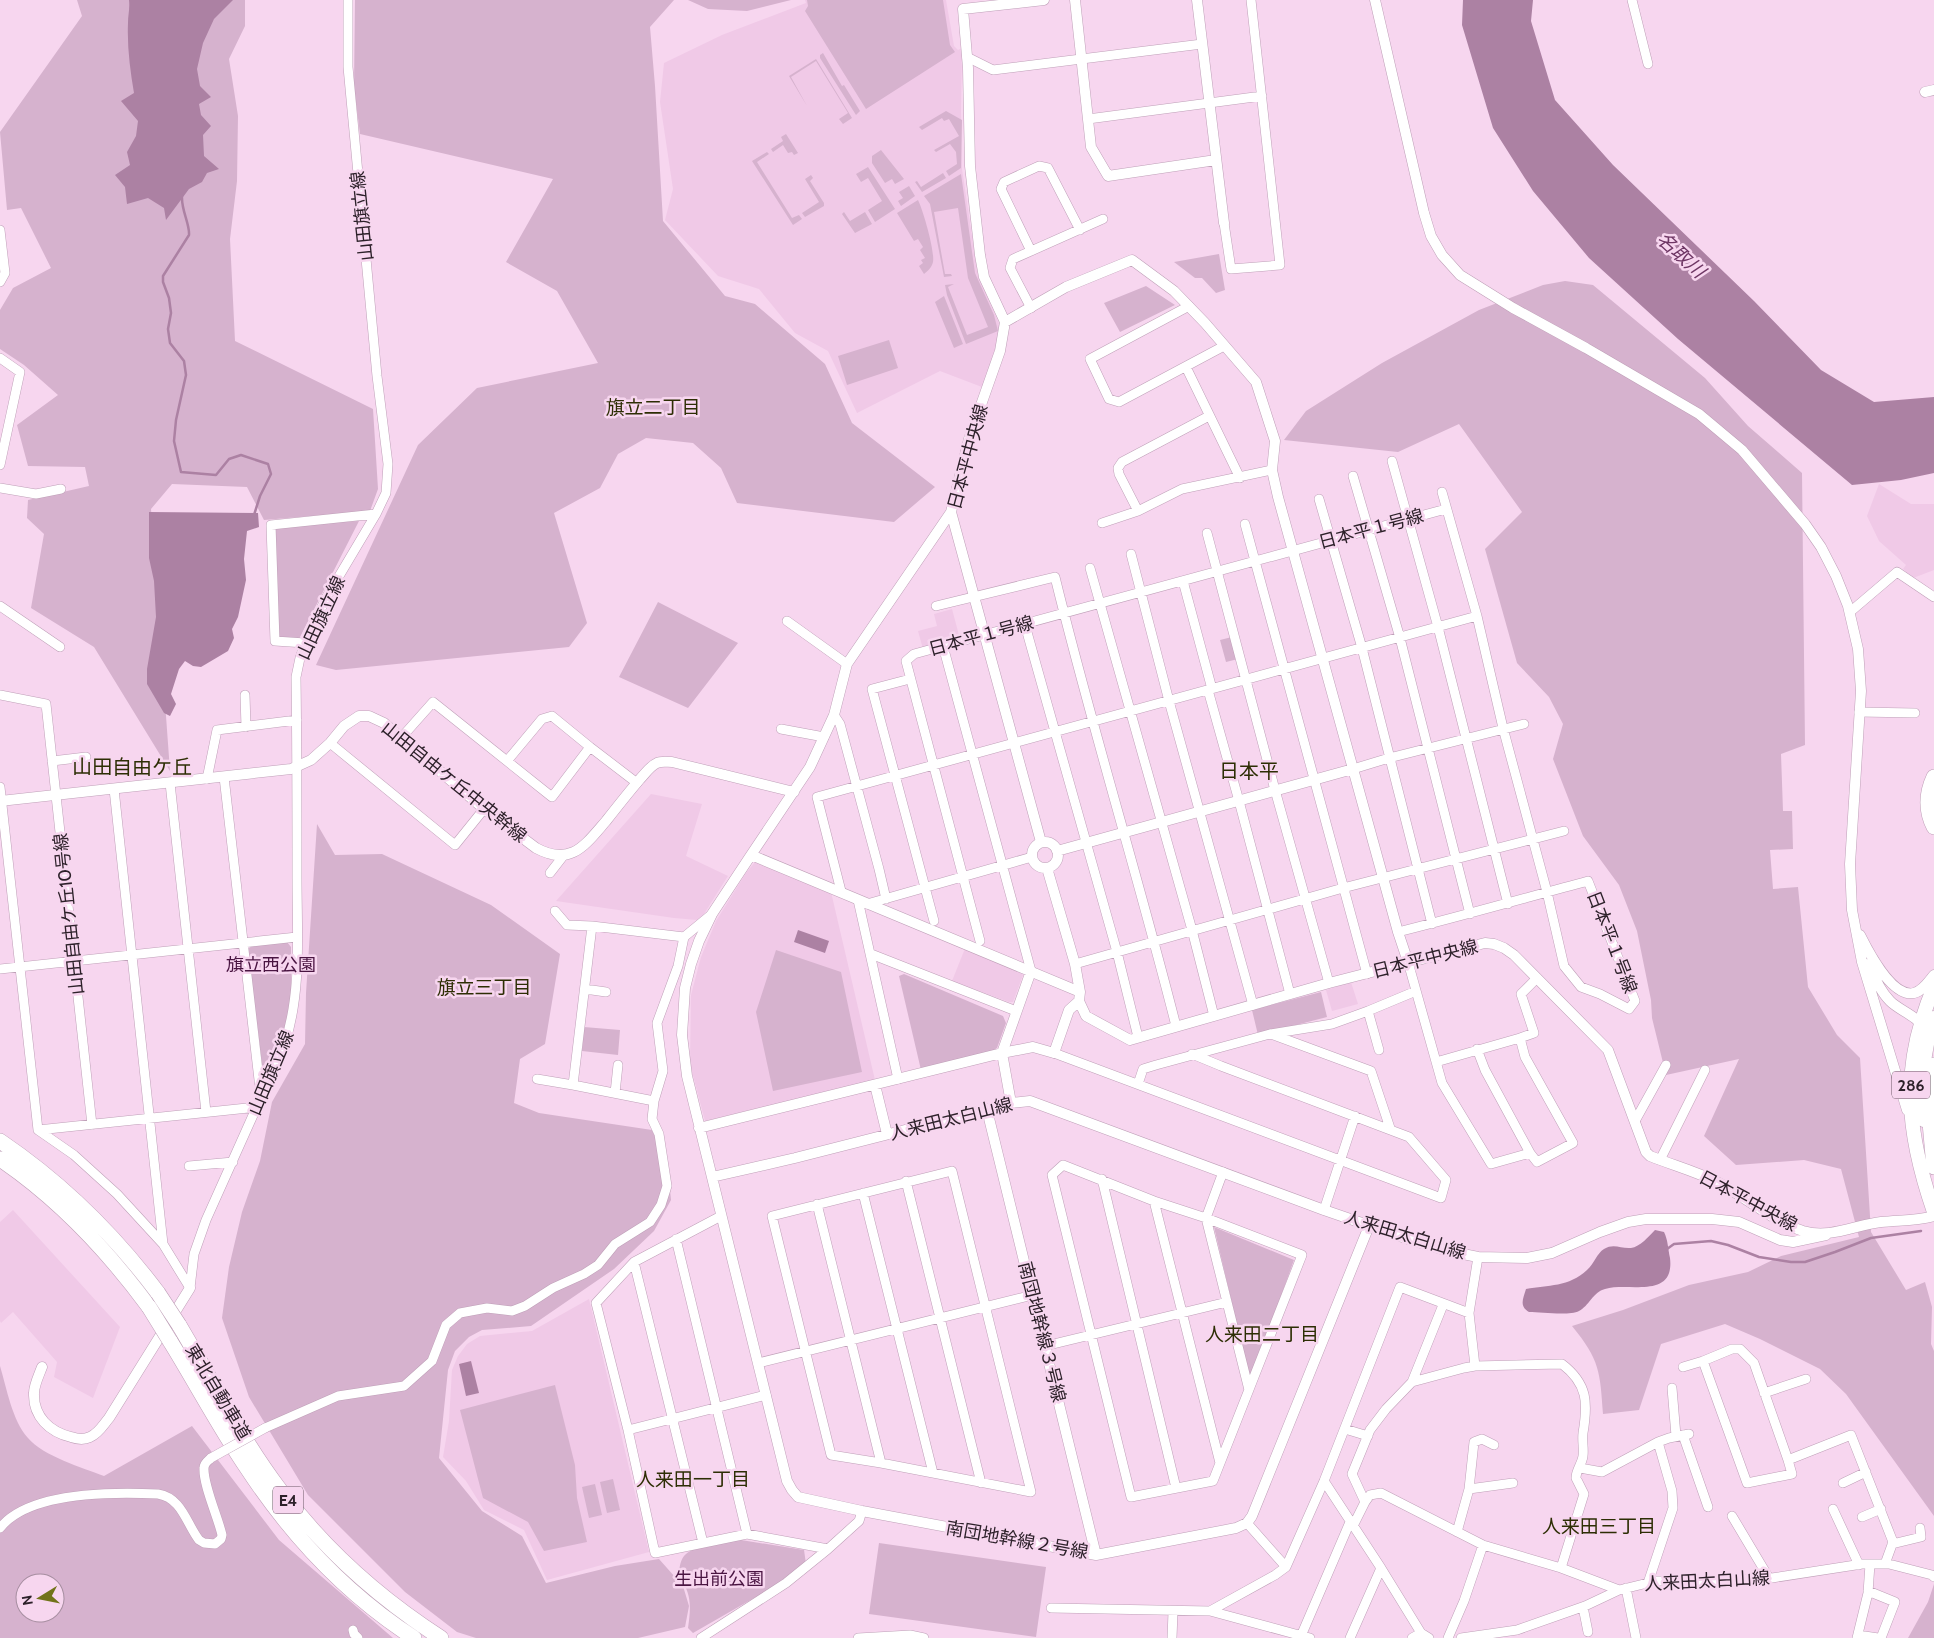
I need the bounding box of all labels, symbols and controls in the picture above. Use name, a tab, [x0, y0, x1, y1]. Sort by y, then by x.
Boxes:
street label: 山田旗立線	[346, 170, 378, 262]
water label: 名取川	[1652, 227, 1711, 284]
district label: 旗立二丁目	[605, 396, 701, 419]
street label: 日本平中央線	[943, 402, 993, 512]
street label: 日本平１号線	[1316, 504, 1426, 554]
street label: 山田旗立線	[292, 573, 350, 663]
street label: 日本平１号線	[926, 611, 1036, 661]
street label: 山田自由ケ丘中央幹線	[377, 717, 531, 847]
district label: 山田自由ケ丘	[72, 755, 192, 779]
district label: 日本平	[1219, 759, 1279, 783]
street label: 山田自由ケ丘10号線	[50, 832, 88, 996]
street label: 日本平１号線	[1582, 888, 1642, 996]
street label: 日本平中央線	[1370, 935, 1480, 983]
park label: 旗立西公園	[226, 954, 316, 976]
district label: 旗立三丁目	[436, 976, 532, 999]
street label: 山田旗立線	[243, 1027, 299, 1119]
road number: 286	[1892, 1072, 1930, 1098]
street label: 人来田太白山線	[887, 1093, 1015, 1145]
street label: 日本平中央線	[1695, 1166, 1801, 1236]
street label: 人来田太白山線	[1342, 1206, 1468, 1264]
street label: 南団地幹線３号線	[1014, 1259, 1070, 1405]
district label: 人来田二丁目	[1205, 1323, 1319, 1346]
street label: 東北自動車道	[181, 1340, 255, 1444]
district label: 人来田一丁目	[636, 1468, 750, 1491]
road number: E4	[273, 1486, 303, 1514]
district label: 人来田三丁目	[1542, 1515, 1656, 1538]
street label: 南団地幹線２号線	[944, 1517, 1090, 1563]
street label: 人来田太白山線	[1644, 1567, 1770, 1595]
park label: 生出前公園	[674, 1568, 764, 1590]
north arrow	[15, 1573, 65, 1623]
text: N	[17, 1594, 37, 1607]

